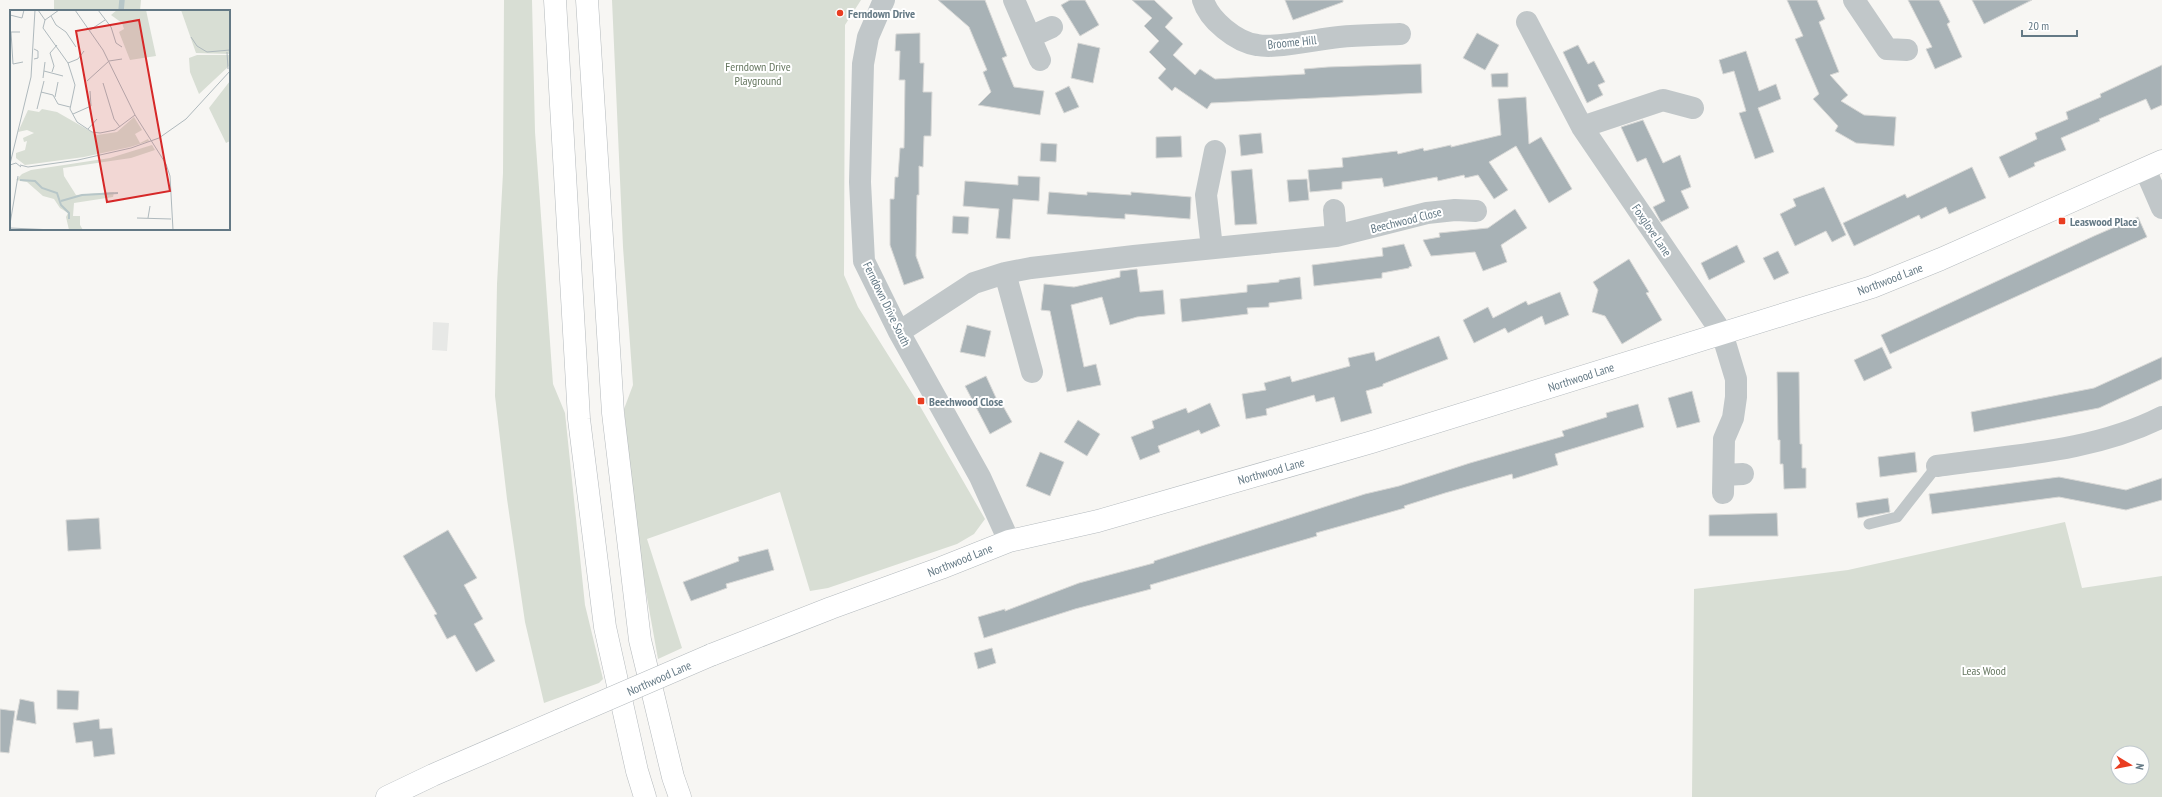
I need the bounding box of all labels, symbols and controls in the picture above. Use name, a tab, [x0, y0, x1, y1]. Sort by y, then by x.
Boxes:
place label: Ferndown Drive	[848, 6, 915, 21]
marker: Ferndown Drive	[835, 8, 845, 18]
inset map	[10, 10, 230, 230]
scale bar	[2022, 12, 2077, 38]
text: 20 m	[2028, 18, 2049, 33]
street label: Broome Hill	[1267, 32, 1317, 52]
park label: Ferndown Drive Playground	[725, 59, 791, 88]
street label: Foxglove Lane	[1629, 201, 1675, 259]
street label: Beechwood Close	[1369, 204, 1443, 236]
place label: Leaswood Place	[2070, 214, 2137, 229]
marker: Leaswood Place	[2057, 216, 2067, 226]
street label: Ferndown Drive South	[860, 259, 914, 349]
street label: Northwood Lane	[1855, 260, 1925, 298]
street label: Northwood Lane	[1546, 359, 1616, 395]
place label: Beechwood Close	[929, 394, 1003, 409]
marker: Beechwood Close	[916, 396, 926, 406]
street label: Northwood Lane	[1236, 454, 1306, 488]
street label: Northwood Lane	[925, 540, 995, 580]
street label: Northwood Lane	[625, 657, 693, 699]
park label: Leas Wood	[1962, 663, 2006, 678]
north arrow	[2110, 745, 2150, 785]
text: N	[2132, 763, 2147, 771]

